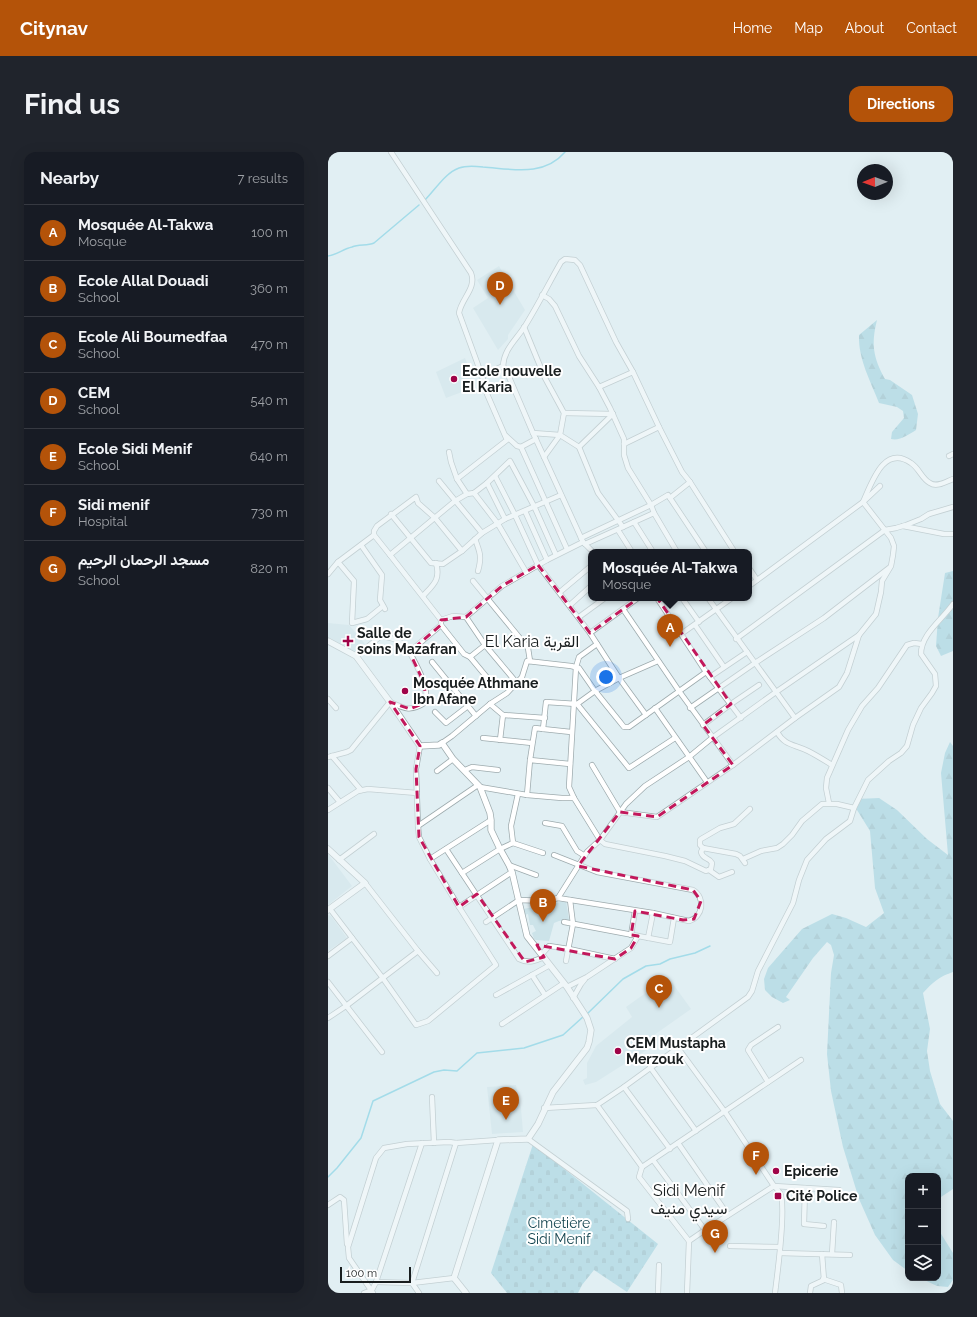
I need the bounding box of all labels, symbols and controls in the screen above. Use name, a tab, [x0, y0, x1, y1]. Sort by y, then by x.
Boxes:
text: Citynav	[20, 17, 88, 39]
text: Home	[733, 20, 772, 36]
text: Map	[794, 20, 823, 36]
text: About	[845, 20, 884, 36]
text: Contact	[906, 20, 957, 36]
button: Directions	[849, 86, 953, 122]
text: Find us	[24, 88, 120, 121]
north arrow	[857, 164, 893, 200]
text: Nearby	[40, 168, 99, 188]
text: 7 results	[238, 171, 288, 186]
text: Mosquée Al-Takwa	[78, 216, 213, 234]
text: A	[49, 225, 57, 240]
text: 100 m	[251, 225, 288, 240]
text: Mosque	[78, 234, 127, 249]
text: Ecole Allal Douadi	[78, 272, 209, 290]
pin: D	[487, 272, 513, 305]
text: B	[49, 281, 57, 296]
text: 360 m	[250, 281, 288, 296]
text: School	[78, 290, 120, 305]
text: Ecole Ali Boumedfaa	[78, 328, 227, 346]
text: C	[49, 337, 57, 352]
text: 470 m	[251, 337, 288, 352]
text: School	[78, 346, 120, 361]
place label: Ecole nouvelle El Karia	[462, 363, 562, 395]
marker: Ecole nouvelle El Karia	[449, 374, 459, 384]
text: CEM	[78, 384, 110, 402]
text: D	[48, 393, 58, 408]
text: 540 m	[251, 393, 288, 408]
text: School	[78, 402, 120, 417]
text: Ecole Sidi Menif	[78, 440, 192, 458]
text: E	[49, 449, 57, 464]
text: 640 m	[250, 449, 288, 464]
text: School	[78, 458, 120, 473]
text: Sidi menif	[78, 496, 150, 514]
text: F	[49, 505, 57, 520]
text: 730 m	[251, 505, 288, 520]
text: Hospital	[78, 514, 127, 529]
popup	[588, 549, 752, 601]
text: مسجد الرحمان الرحيم	[78, 551, 209, 569]
text: Mosquée Al-Takwa	[602, 559, 738, 577]
text: G	[48, 561, 58, 576]
text: 820 m	[250, 561, 288, 576]
text: School	[78, 573, 120, 588]
text: Mosque	[602, 577, 651, 592]
pin: A	[657, 614, 683, 647]
place label: Salle de soins Mazafran	[357, 625, 457, 657]
district label: El Karia القرية	[485, 632, 579, 652]
marker: Salle de soins Mazafran	[342, 635, 354, 647]
your location	[596, 667, 616, 687]
place label: Mosquée Athmane Ibn Afane	[413, 675, 539, 707]
marker: Mosquée Athmane Ibn Afane	[400, 686, 410, 696]
pin: B	[530, 889, 556, 922]
pin: C	[646, 975, 672, 1008]
place label: CEM Mustapha Merzouk	[626, 1035, 726, 1067]
marker: CEM Mustapha Merzouk	[613, 1046, 623, 1056]
pin: E	[493, 1087, 519, 1120]
pin: F	[743, 1142, 769, 1175]
place label: Epicerie	[784, 1163, 839, 1179]
marker: Epicerie	[771, 1166, 781, 1176]
map controls	[905, 1173, 941, 1281]
button: +	[905, 1173, 941, 1209]
district label: Sidi Menif سيدي منيف	[651, 1181, 727, 1222]
place label: Cité Police	[786, 1188, 858, 1204]
marker: Cité Police	[773, 1191, 783, 1201]
button: −	[905, 1209, 941, 1245]
park label: Cimetière Sidi Menif	[527, 1215, 592, 1247]
pin: G	[702, 1220, 728, 1253]
button: layers	[905, 1245, 941, 1281]
scale bar	[340, 1265, 411, 1284]
text: 100 m	[346, 1267, 377, 1280]

